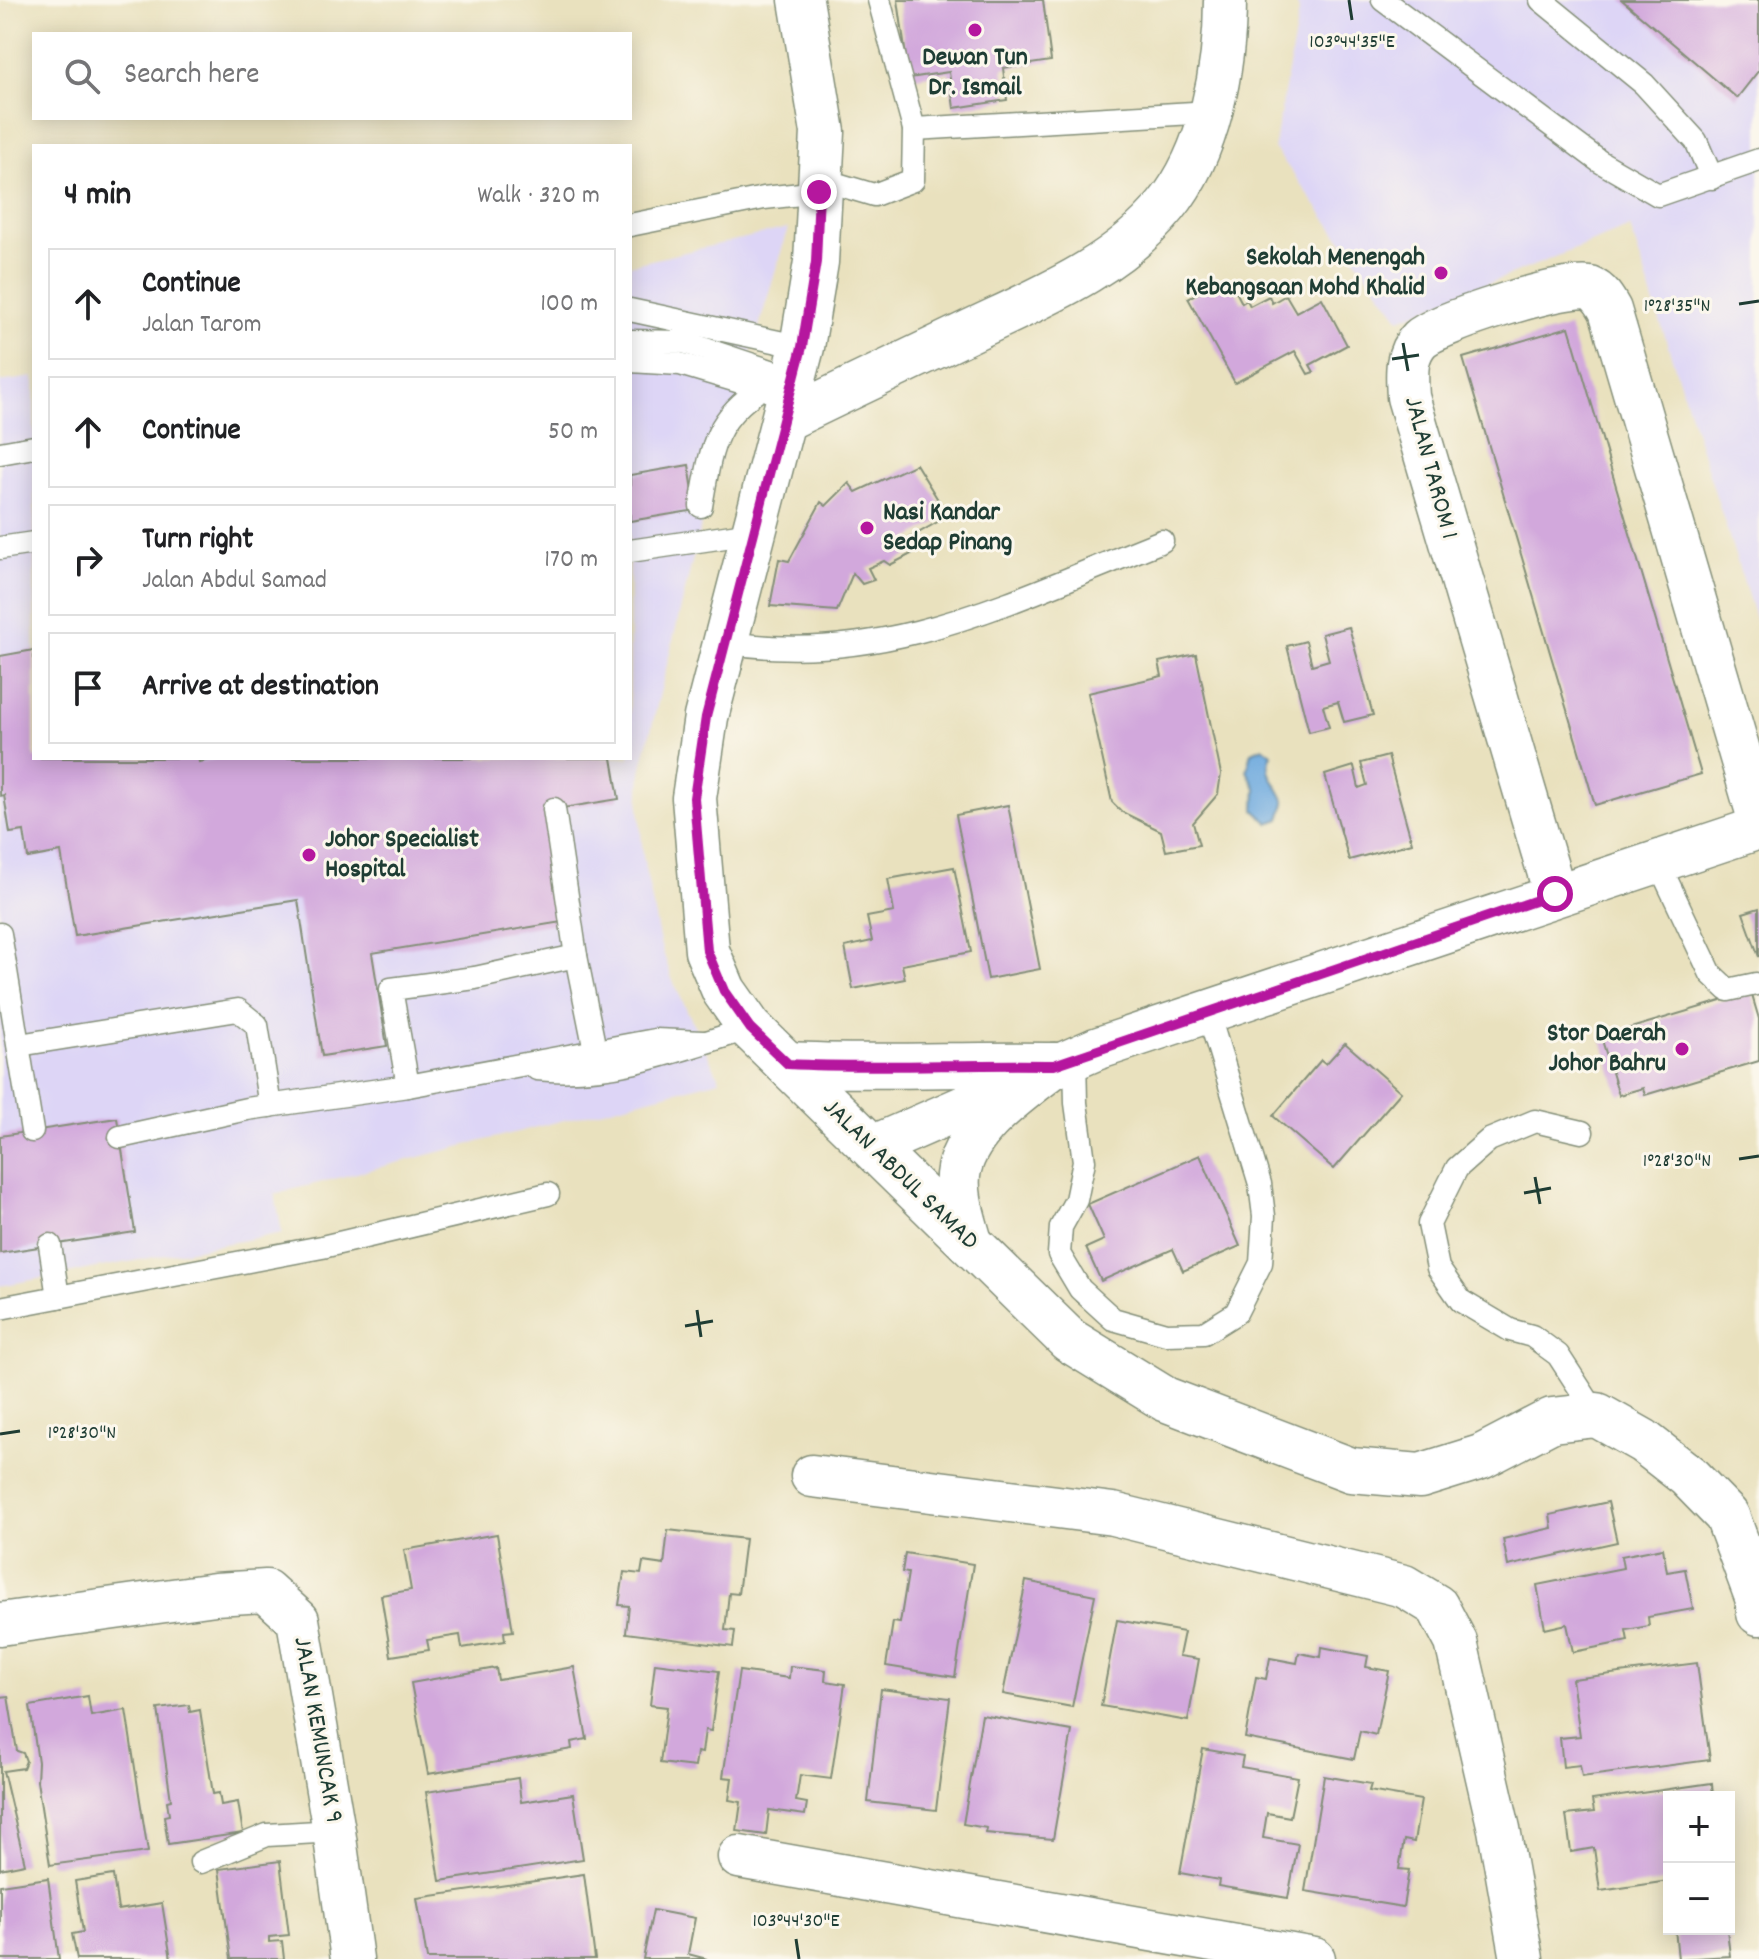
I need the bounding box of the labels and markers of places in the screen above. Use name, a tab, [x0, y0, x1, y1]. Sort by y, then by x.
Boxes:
marker: Dewan Tun Dr. Ismail	[966, 21, 984, 39]
place label: Dewan Tun Dr. Ismail	[922, 40, 1028, 107]
place label: Sekolah Menengah Kebangsaan Mohd Khalid	[1185, 240, 1425, 307]
marker: Sekolah Menengah Kebangsaan Mohd Khalid	[1432, 264, 1450, 282]
place label: Nasi Kandar Sedap Pinang	[883, 495, 1012, 562]
marker: Nasi Kandar Sedap Pinang	[858, 519, 876, 537]
place label: Johor Specialist Hospital	[325, 822, 479, 889]
marker: Johor Specialist Hospital	[300, 846, 318, 864]
place label: Stor Daerah Johor Bahru	[1547, 1016, 1666, 1083]
marker: Stor Daerah Johor Bahru	[1673, 1040, 1691, 1058]

